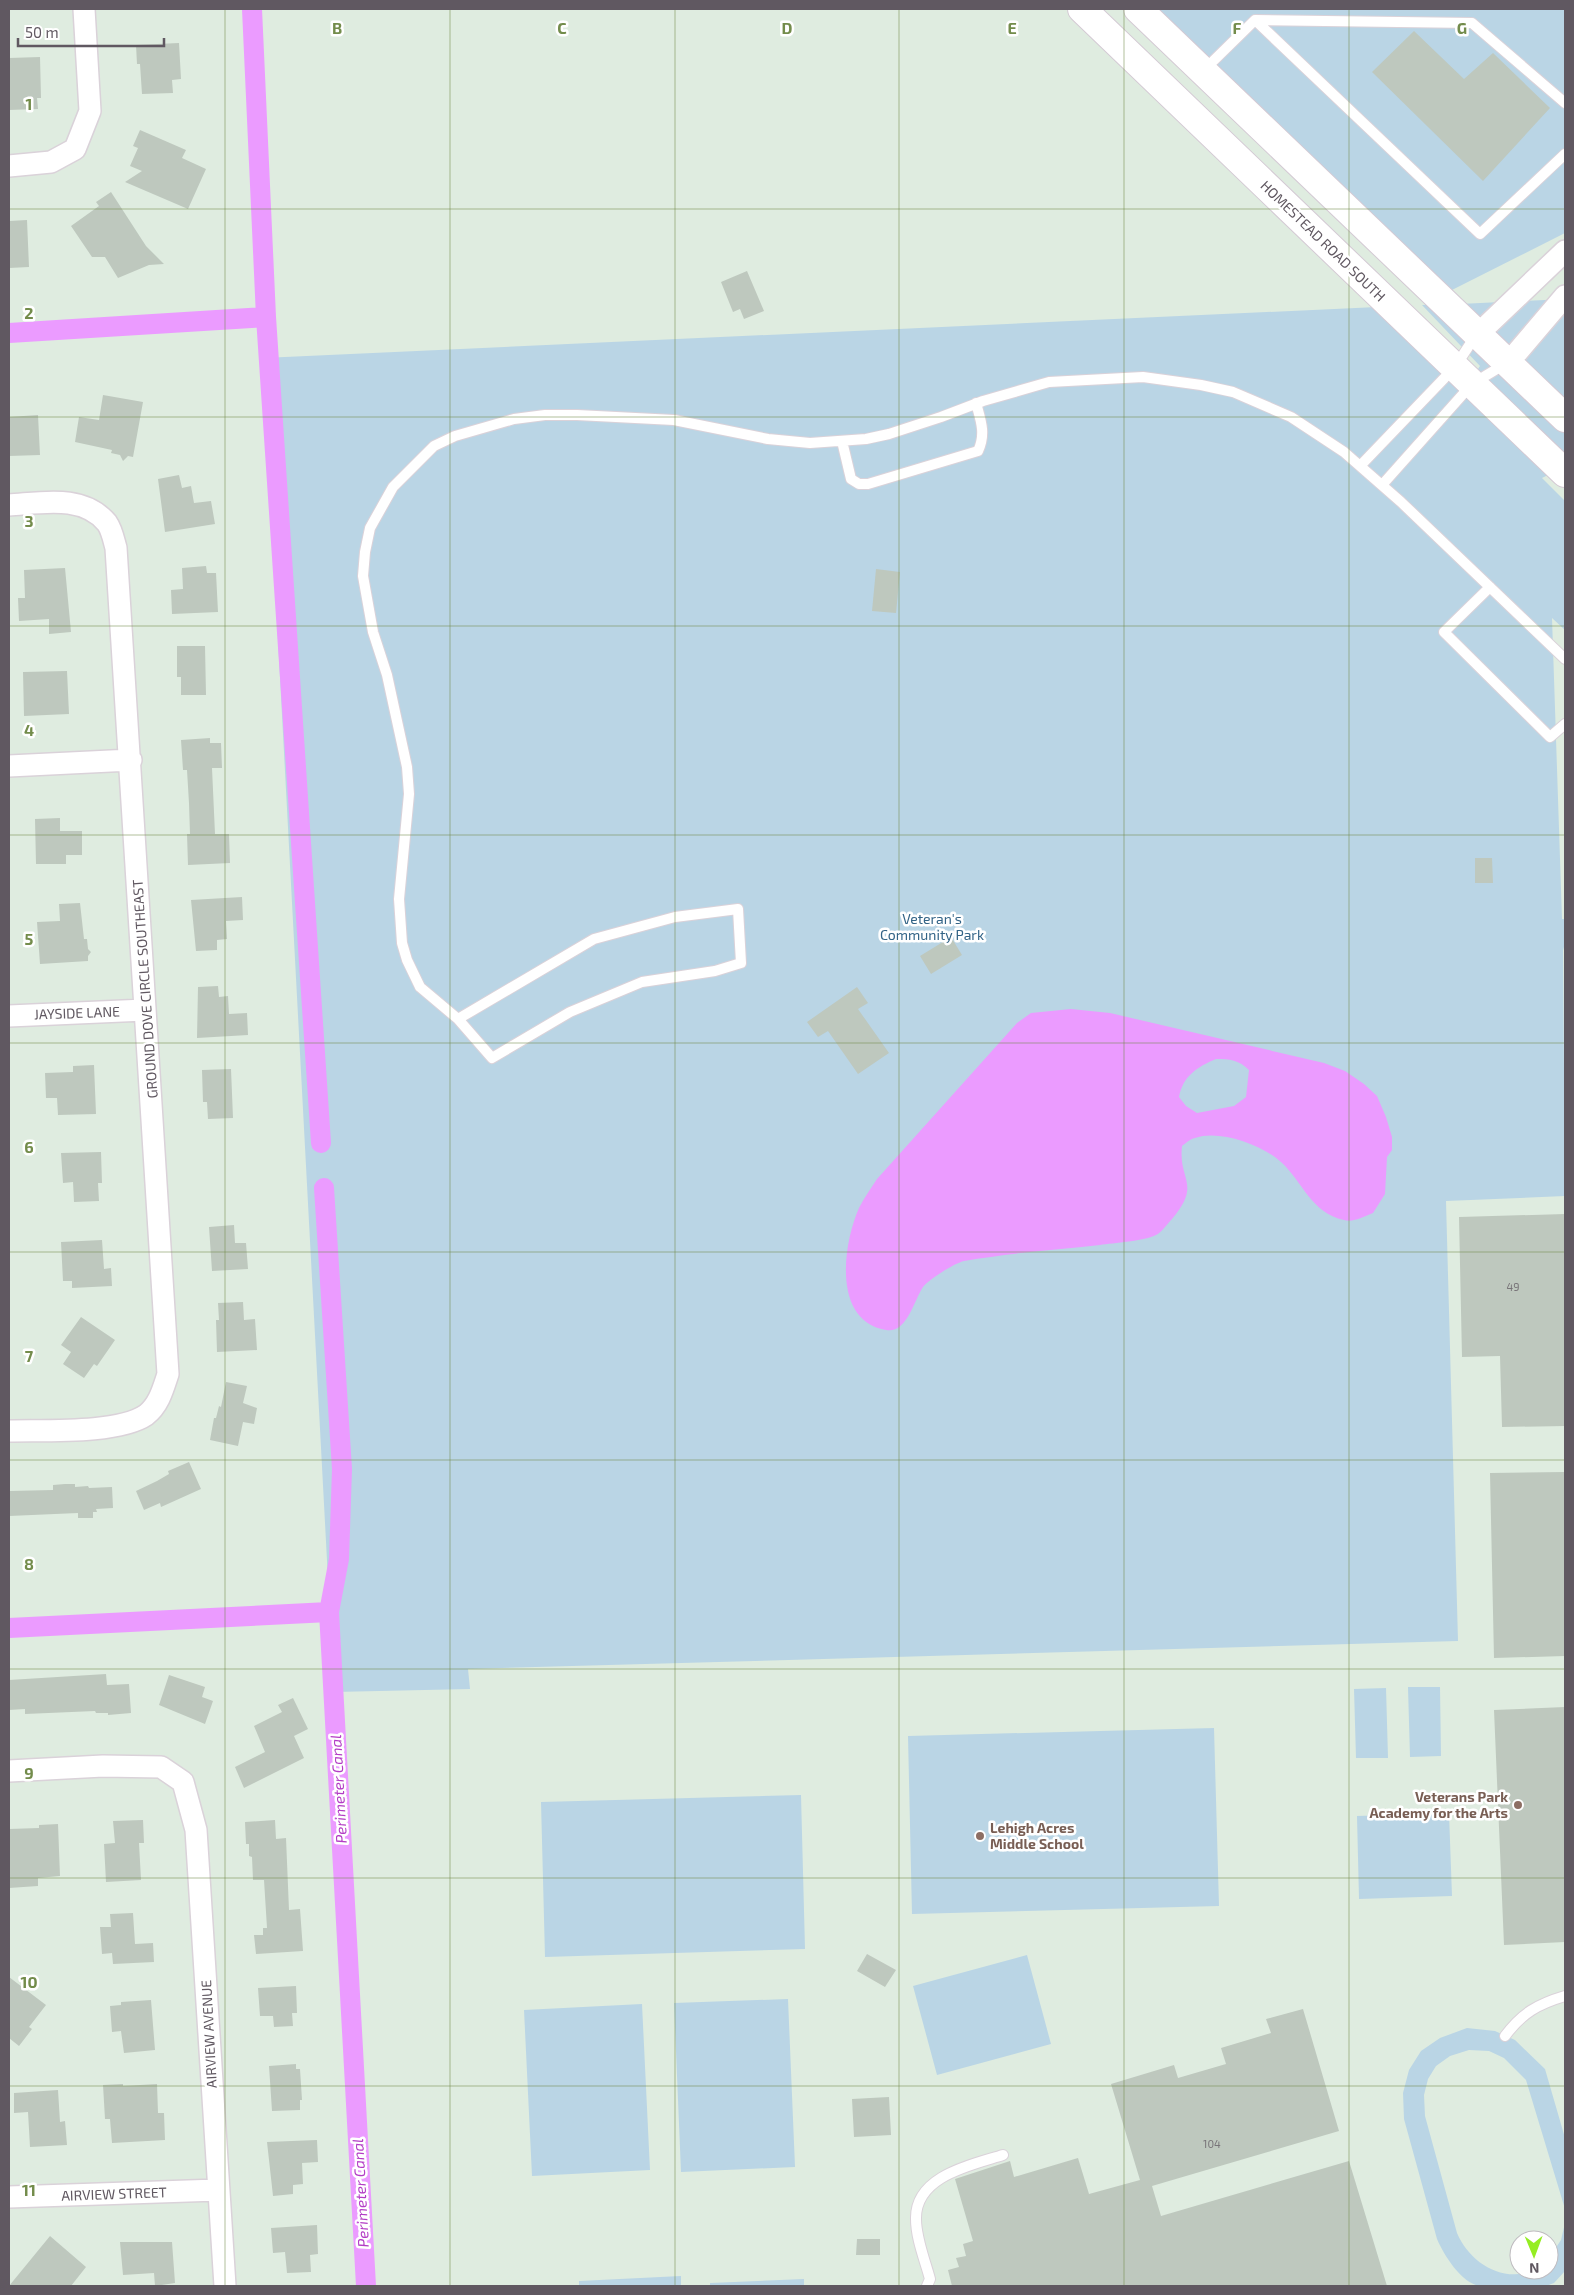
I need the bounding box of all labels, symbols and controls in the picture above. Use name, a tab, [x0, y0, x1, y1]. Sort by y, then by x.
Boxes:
scale bar	[18, 15, 164, 47]
text: B	[332, 18, 342, 37]
text: C	[557, 18, 567, 37]
text: D	[782, 18, 793, 37]
text: E	[1007, 18, 1017, 37]
text: F	[1233, 18, 1242, 37]
text: G	[1457, 18, 1467, 37]
text: 50 m	[25, 23, 59, 41]
text: 1	[26, 94, 32, 113]
street label: HOMESTEAD ROAD SOUTH	[1257, 177, 1389, 305]
text: 2	[24, 303, 34, 322]
text: 3	[24, 511, 34, 530]
text: 4	[24, 720, 34, 739]
street label: GROUND DOVE CIRCLE SOUTHEAST	[128, 879, 161, 1099]
park label: Veteran's Community Park	[880, 910, 984, 943]
text: 5	[25, 929, 34, 948]
street label: JAYSIDE LANE	[34, 1002, 120, 1022]
text: 6	[24, 1137, 34, 1156]
house number: 49	[1506, 1280, 1520, 1293]
text: 7	[25, 1346, 34, 1365]
text: 8	[24, 1554, 34, 1573]
water label: Perimeter Canal	[326, 1734, 350, 1844]
text: 9	[24, 1763, 34, 1782]
place label: Veterans Park Academy for the Arts	[1369, 1788, 1508, 1821]
marker: Veterans Park Academy for the Arts	[1512, 1799, 1524, 1811]
place label: Lehigh Acres Middle School	[990, 1819, 1084, 1852]
marker: Lehigh Acres Middle School	[974, 1830, 986, 1842]
text: 10	[20, 1972, 38, 1991]
street label: AIRVIEW AVENUE	[197, 1979, 220, 2089]
house number: 104	[1203, 2137, 1221, 2150]
water label: Perimeter Canal	[348, 2138, 372, 2248]
text: 11	[22, 2180, 36, 2199]
street label: AIRVIEW STREET	[61, 2183, 167, 2204]
north arrow	[1509, 2230, 1559, 2280]
text: N	[1529, 2260, 1539, 2277]

